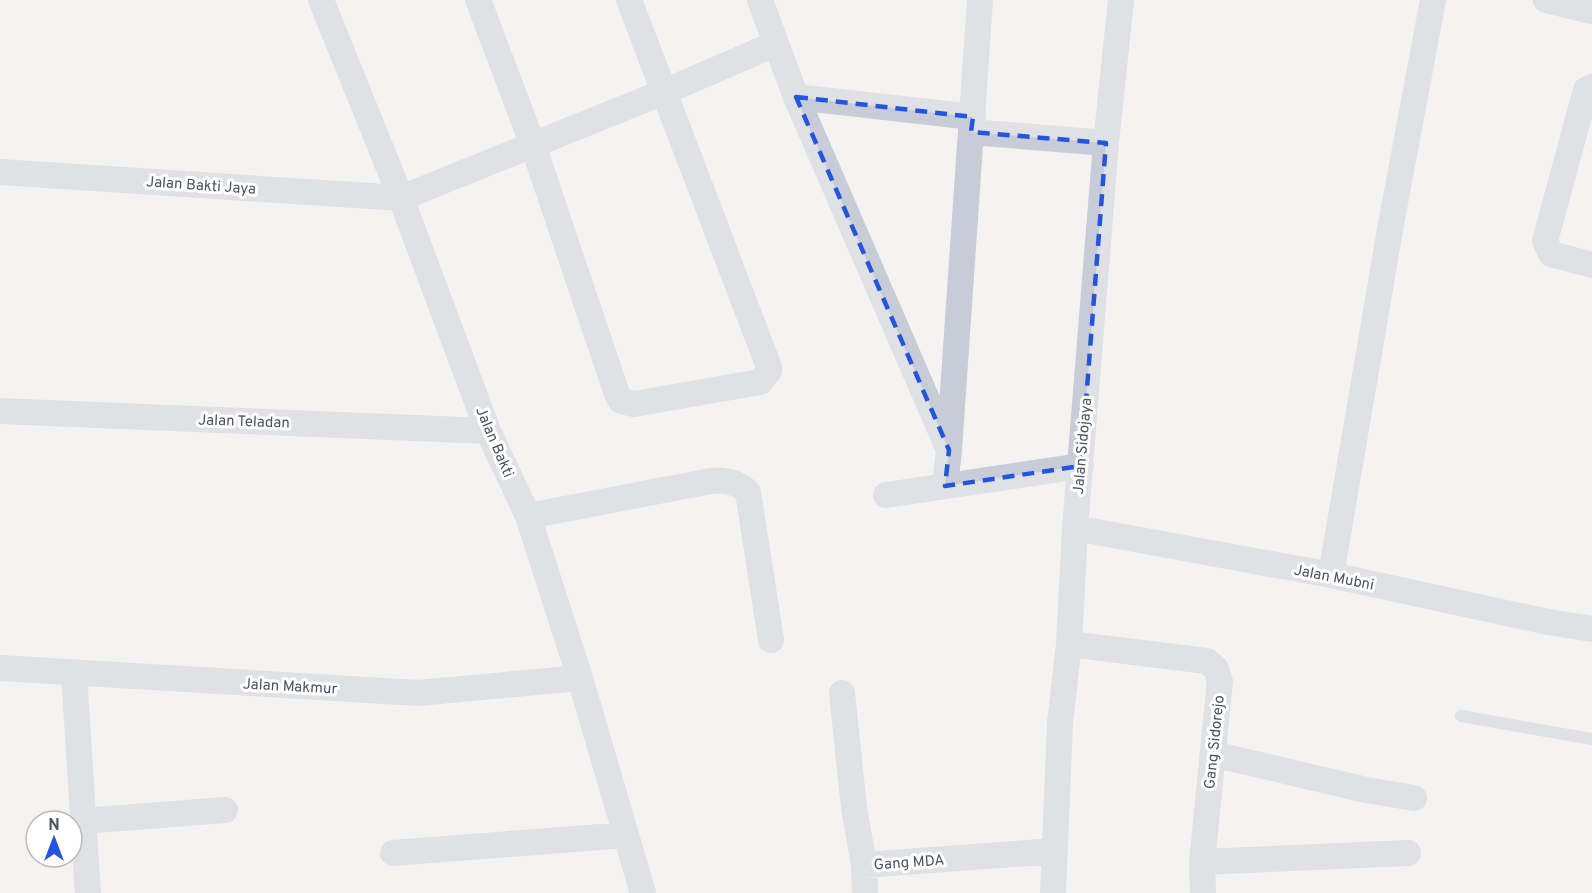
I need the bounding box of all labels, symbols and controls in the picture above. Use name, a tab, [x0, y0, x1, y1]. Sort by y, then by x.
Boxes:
street label: Jalan Bakti Jaya	[145, 173, 256, 200]
street label: Jalan Sidojaya	[1070, 397, 1097, 495]
street label: Jalan Bakti	[470, 404, 517, 481]
street label: Jalan Teladan	[198, 411, 290, 434]
street label: Jalan Mubni	[1292, 561, 1375, 596]
street label: Jalan Makmur	[242, 676, 338, 699]
street label: Gang Sidorejo	[1201, 694, 1230, 790]
north arrow	[24, 809, 84, 869]
text: N	[48, 816, 60, 836]
street label: Gang MDA	[873, 852, 945, 875]

